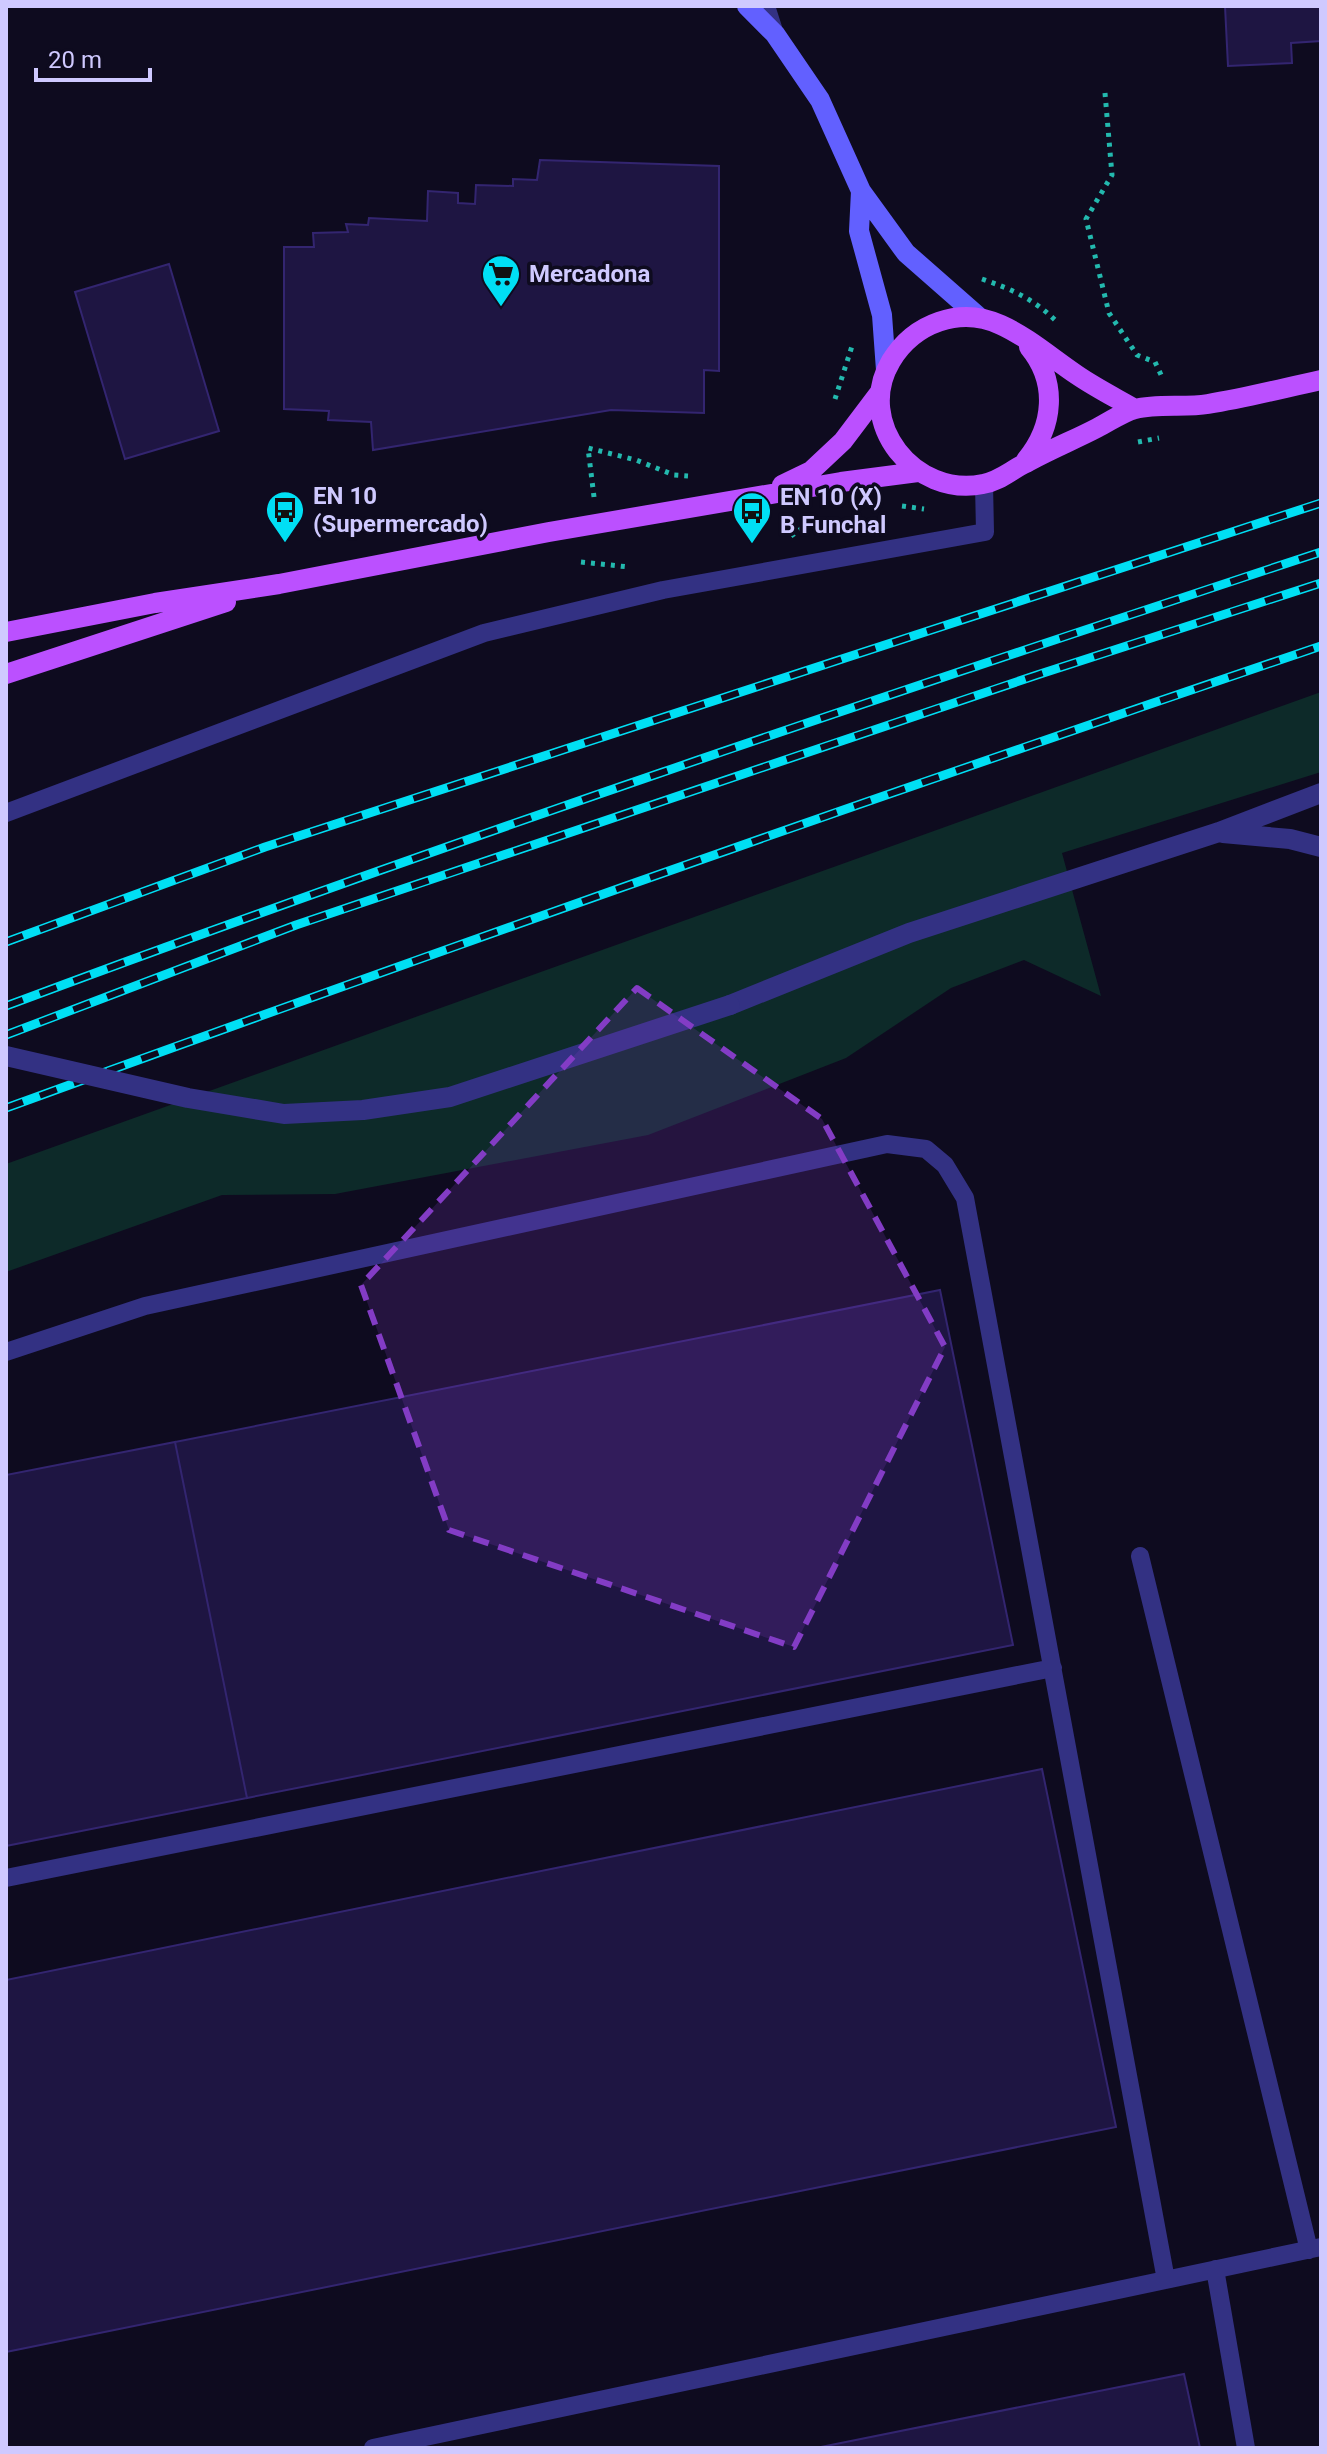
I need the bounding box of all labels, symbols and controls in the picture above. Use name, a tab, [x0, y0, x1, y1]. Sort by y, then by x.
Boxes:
scale bar	[36, 32, 150, 82]
text: 20 m	[48, 46, 102, 74]
supermarket icon: Mercadona	[480, 253, 522, 308]
place label: Mercadona	[529, 260, 650, 288]
place label: EN 10 (Supermercado)	[313, 482, 488, 538]
place label: EN 10 (X) B Funchal	[780, 483, 886, 539]
bus stop icon: EN 10 (Supermercado)	[264, 489, 306, 544]
bus stop icon: EN 10 (X) B Funchal	[731, 490, 773, 545]

